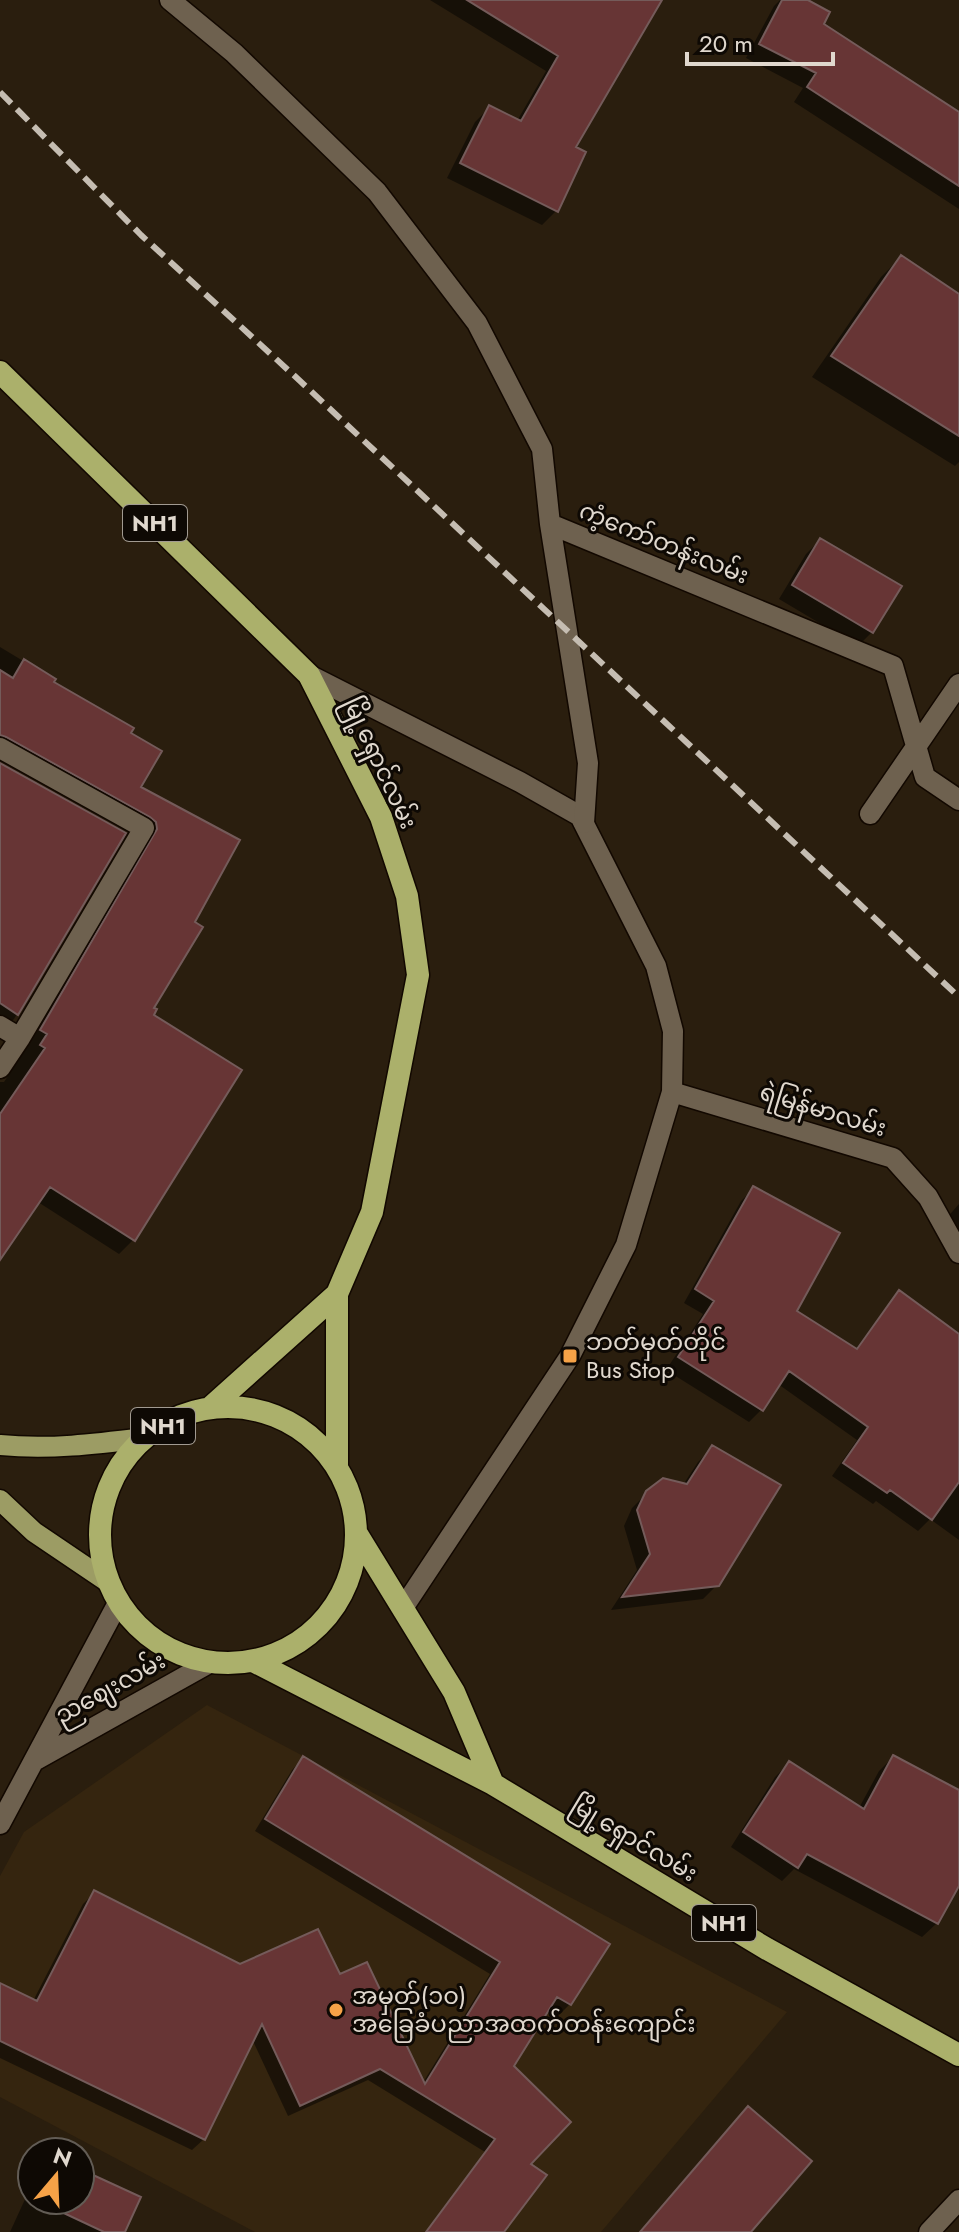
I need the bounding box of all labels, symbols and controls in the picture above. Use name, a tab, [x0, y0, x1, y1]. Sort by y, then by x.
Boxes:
scale bar	[687, 16, 833, 66]
text: 20 m	[699, 26, 753, 61]
street label: ကံ့ကော်တန်းလမ်း	[573, 493, 754, 594]
road number: NH1	[123, 505, 187, 541]
street label: မြို့ရှောင်လမ်း	[333, 691, 426, 835]
street label: ရဲမြန်မာလမ်း	[755, 1074, 891, 1147]
place label: ဘတ်မှတ်တိုင် Bus Stop	[586, 1324, 726, 1387]
marker: ဘတ်မှတ်တိုင် Bus Stop	[561, 1347, 579, 1365]
road number: NH1	[131, 1408, 195, 1444]
street label: ညဈေးလမ်း	[48, 1643, 173, 1734]
street label: မြို့ရှောင်လမ်း	[563, 1787, 704, 1892]
road number: NH1	[692, 1905, 756, 1941]
place label: အမှတ်(၁၀) အခြေခံပညာအထက်တန်းကျောင်း	[352, 1978, 696, 2043]
marker: အမှတ်(၁၀) အခြေခံပညာအထက်တန်းကျောင်း	[327, 2001, 345, 2019]
north arrow	[16, 2136, 96, 2216]
text: N	[49, 2139, 76, 2175]

